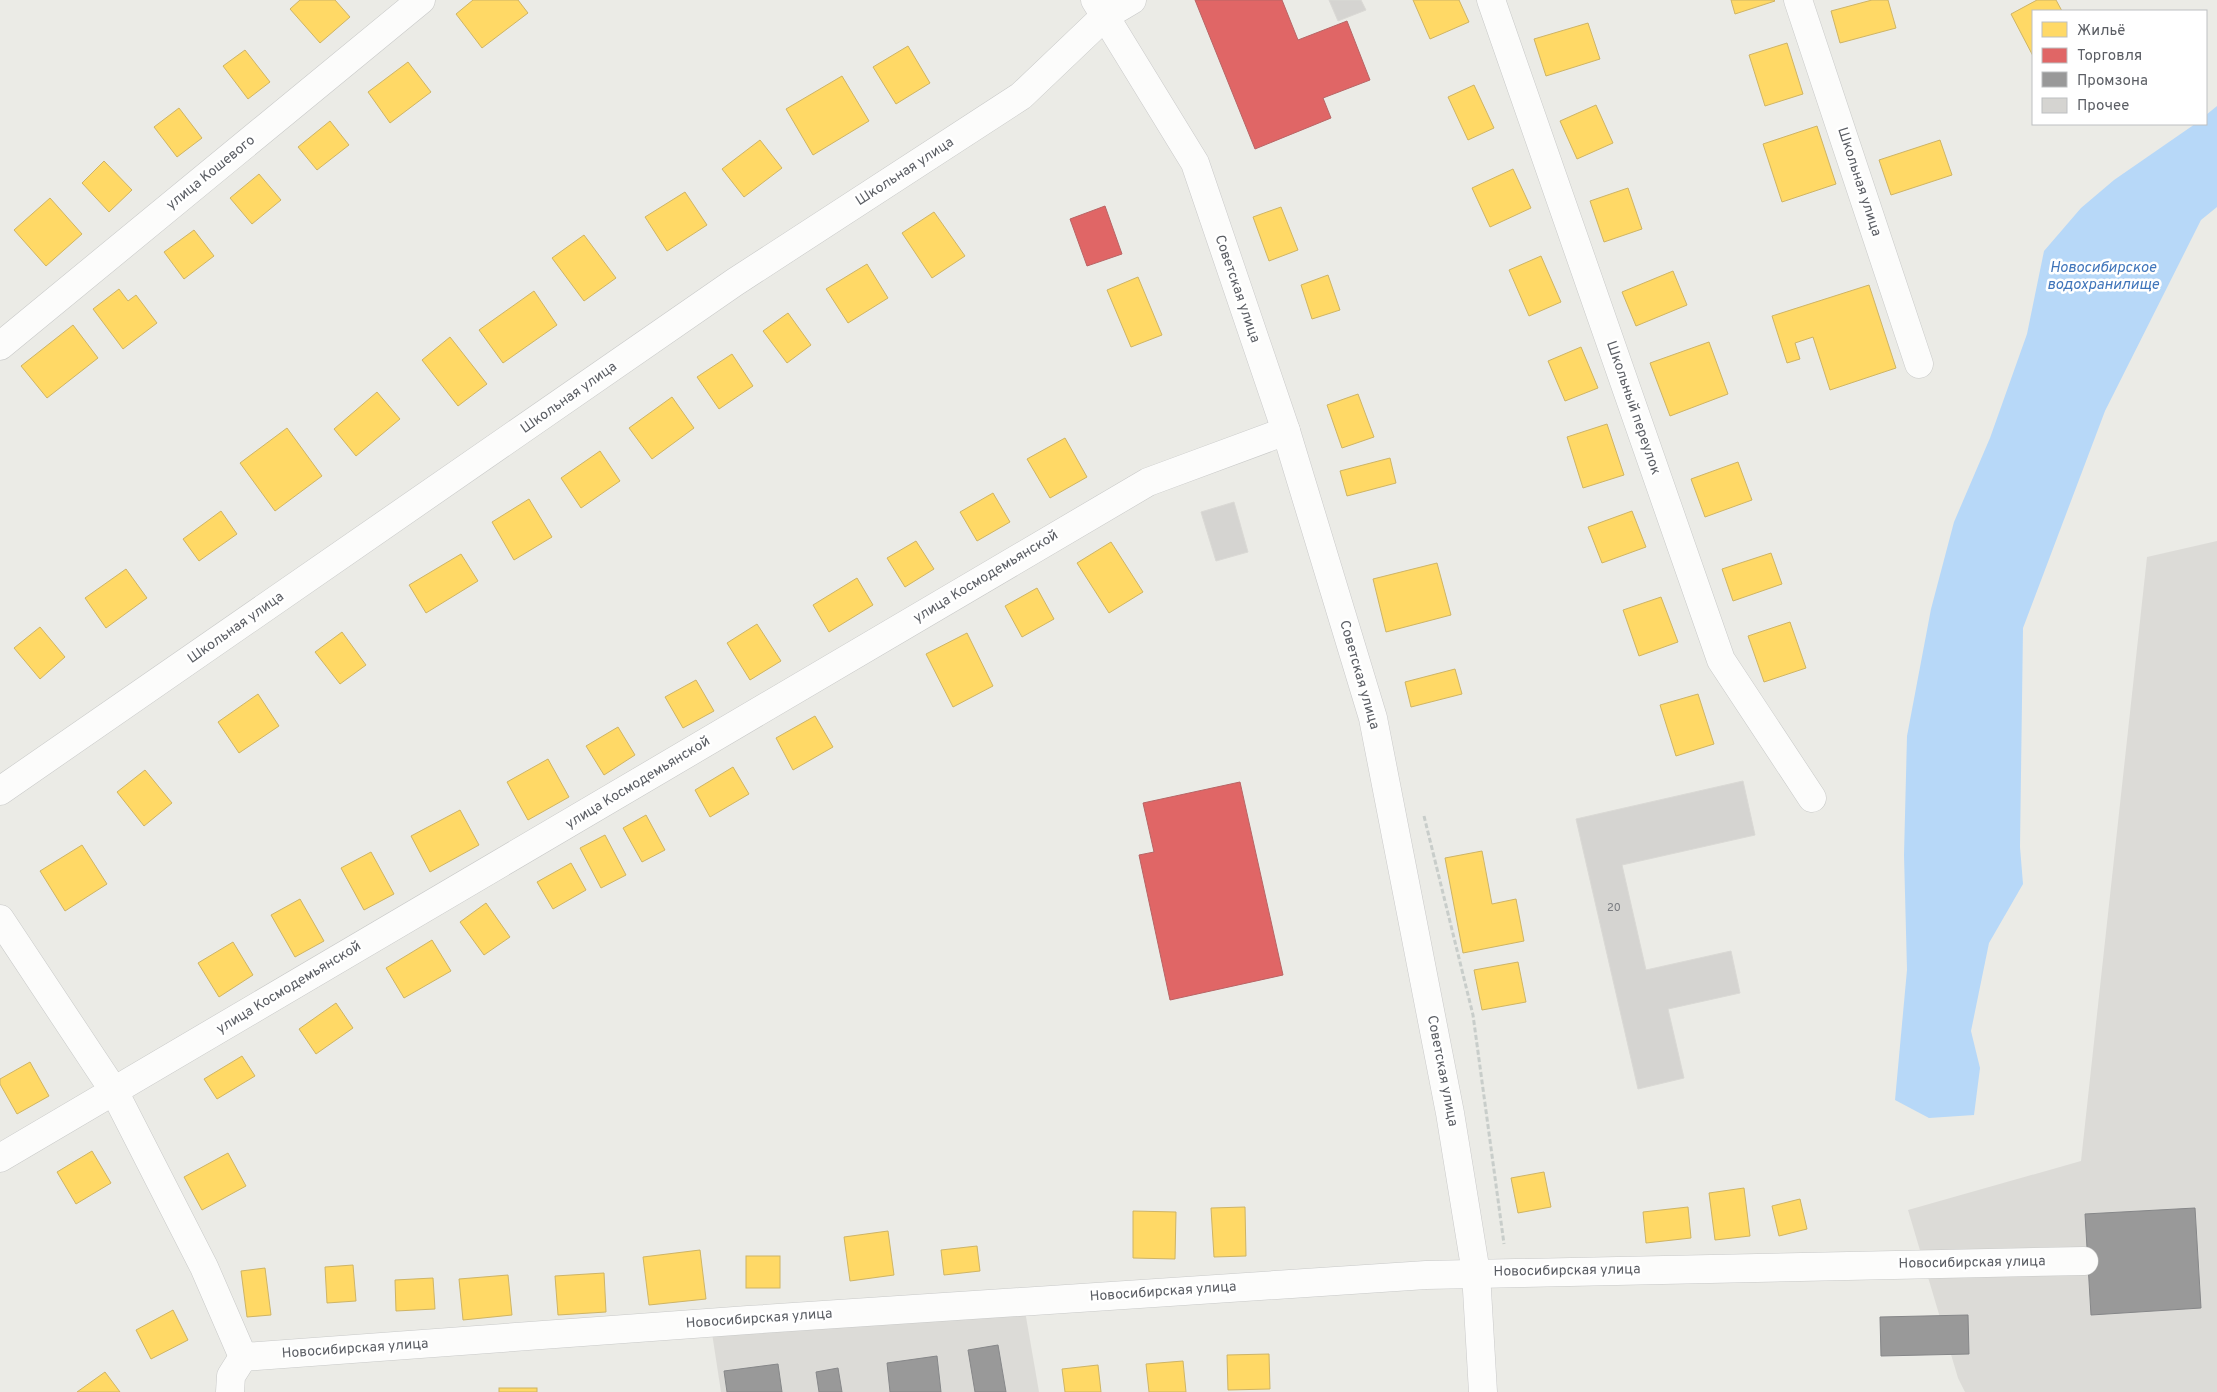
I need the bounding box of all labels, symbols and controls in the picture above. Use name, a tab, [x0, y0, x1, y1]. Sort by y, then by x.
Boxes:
legend	[2032, 10, 2207, 125]
text: Жильё	[2077, 22, 2125, 41]
text: Торговля	[2077, 47, 2142, 66]
text: Промзона	[2077, 72, 2148, 91]
text: Прочее	[2077, 97, 2129, 116]
street label: Школьная улица	[1833, 125, 1885, 239]
street label: улица Кошевого	[163, 132, 259, 214]
street label: Школьная улица	[853, 134, 957, 210]
street label: Советская улица	[1211, 233, 1263, 345]
water label: Новосибирское водохранилище	[2047, 259, 2159, 295]
street label: Школьный переулок	[1602, 339, 1664, 477]
street label: Школьная улица	[518, 358, 620, 438]
street label: улица Космодемьянской	[911, 527, 1061, 627]
street label: Школьная улица	[185, 588, 287, 668]
street label: Советская улица	[1335, 618, 1383, 732]
street label: улица Космодемьянской	[563, 733, 713, 833]
house number: 20	[1607, 901, 1621, 915]
street label: улица Космодемьянской	[214, 938, 364, 1038]
street label: Советская улица	[1423, 1014, 1461, 1128]
street label: Новосибирская улица	[1898, 1253, 2046, 1273]
street label: Новосибирская улица	[1493, 1261, 1641, 1281]
street label: Новосибирская улица	[1089, 1278, 1237, 1306]
street label: Новосибирская улица	[685, 1305, 833, 1333]
street label: Новосибирская улица	[281, 1335, 429, 1363]

